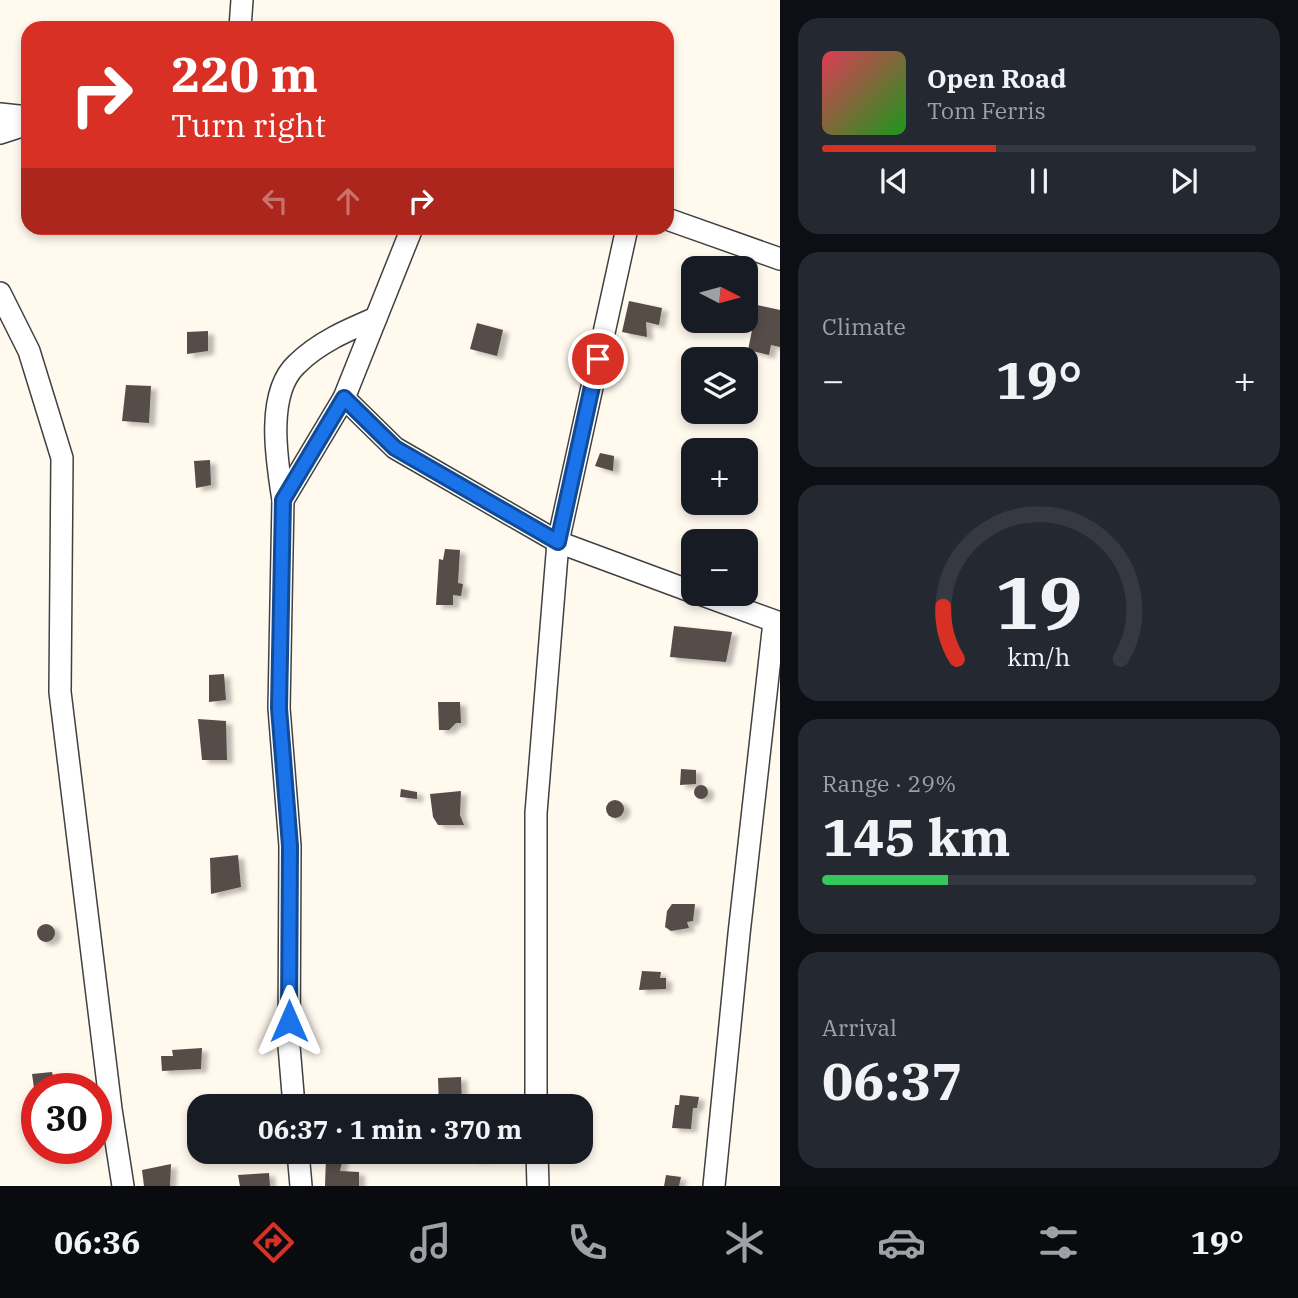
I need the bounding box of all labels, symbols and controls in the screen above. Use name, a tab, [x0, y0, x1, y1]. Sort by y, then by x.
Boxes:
text: 220 m	[171, 42, 318, 105]
icon: right	[56, 49, 147, 140]
text: Open Road	[927, 61, 1066, 95]
text: Tom Ferris	[927, 95, 1046, 125]
text: Turn right	[171, 104, 326, 146]
icon: previous	[875, 162, 913, 200]
icon: pause	[1020, 162, 1058, 200]
icon: next	[1165, 162, 1203, 200]
icon: left	[256, 182, 294, 220]
icon: ahead	[329, 182, 367, 220]
icon: right	[402, 182, 440, 220]
north arrow	[681, 256, 758, 332]
map controls	[681, 256, 758, 606]
text: Climate	[822, 311, 906, 341]
pin	[568, 329, 628, 389]
icon: arrive	[579, 340, 617, 378]
text: 19°	[996, 346, 1082, 413]
button: layers	[681, 347, 758, 424]
text: −	[822, 355, 845, 404]
text: +	[1233, 355, 1256, 404]
button: +	[681, 438, 758, 515]
button: −	[681, 529, 758, 606]
text: 19	[995, 554, 1083, 649]
text: km/h	[1007, 640, 1071, 673]
text: Range · 29%	[822, 768, 956, 798]
text: 145 km	[822, 803, 1011, 870]
position arrow	[252, 984, 326, 1058]
text: Arrival	[822, 1012, 897, 1042]
text: 06:37	[822, 1047, 963, 1114]
speed limit sign: 30	[21, 1073, 112, 1164]
text: 06:37 · 1 min · 370 m	[258, 1112, 522, 1146]
icon: directions	[249, 1218, 298, 1267]
icon: music	[406, 1218, 455, 1267]
icon: phone	[563, 1218, 612, 1267]
icon: climate	[720, 1218, 769, 1267]
icon: car	[877, 1218, 926, 1267]
icon: filters	[1034, 1218, 1083, 1267]
text: 06:36	[54, 1221, 141, 1263]
text: 19°	[1191, 1221, 1244, 1263]

